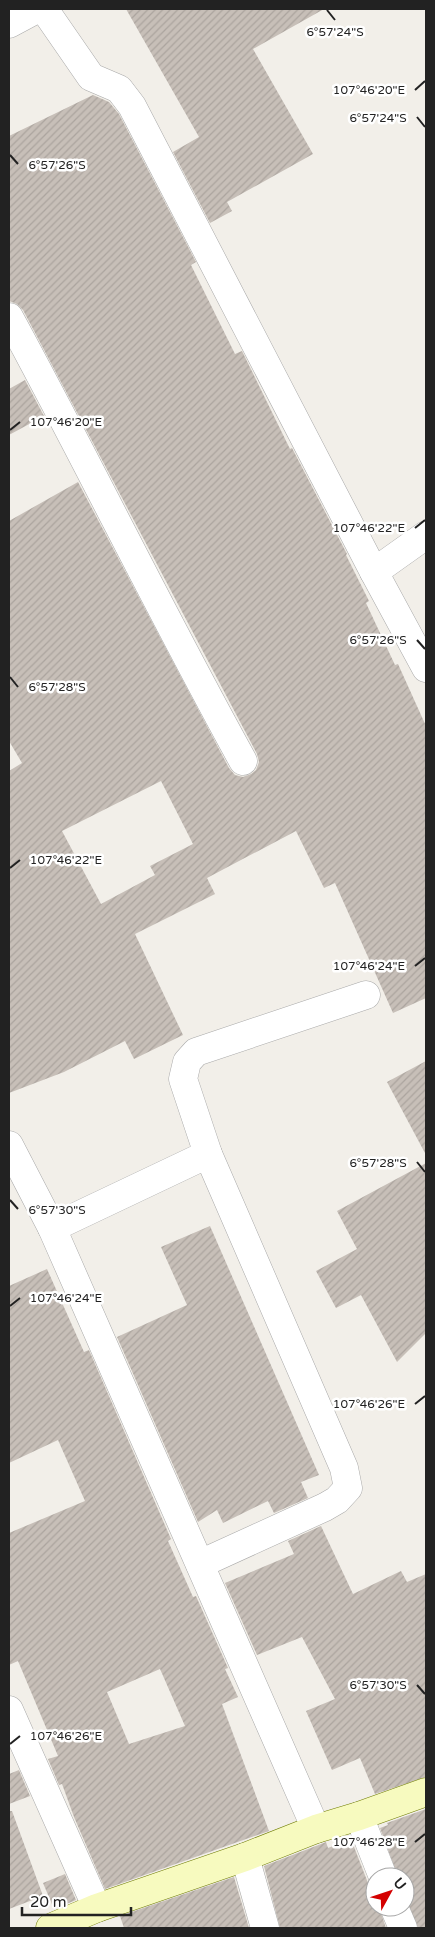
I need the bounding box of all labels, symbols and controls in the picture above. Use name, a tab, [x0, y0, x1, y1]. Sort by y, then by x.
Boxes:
text: 6°57'24"S	[306, 25, 364, 39]
text: 107°46'20"E	[333, 83, 405, 97]
text: 6°57'24"S	[349, 111, 407, 125]
text: 6°57'26"S	[28, 158, 86, 172]
text: 107°46'20"E	[30, 415, 102, 429]
text: 107°46'22"E	[333, 521, 405, 535]
text: 6°57'26"S	[349, 633, 407, 647]
text: 6°57'28"S	[28, 680, 86, 694]
text: 107°46'22"E	[30, 853, 102, 867]
text: 107°46'24"E	[333, 959, 405, 973]
text: 6°57'28"S	[349, 1156, 407, 1170]
text: 6°57'30"S	[28, 1203, 86, 1217]
text: 107°46'24"E	[30, 1291, 102, 1305]
text: 107°46'26"E	[333, 1397, 405, 1411]
text: 6°57'30"S	[349, 1678, 407, 1692]
text: 107°46'26"E	[30, 1729, 102, 1743]
text: 107°46'28"E	[333, 1835, 405, 1849]
north arrow	[365, 1867, 415, 1917]
text: U	[390, 1874, 410, 1893]
scale bar	[22, 1884, 131, 1916]
text: 20 m	[30, 1893, 67, 1911]

